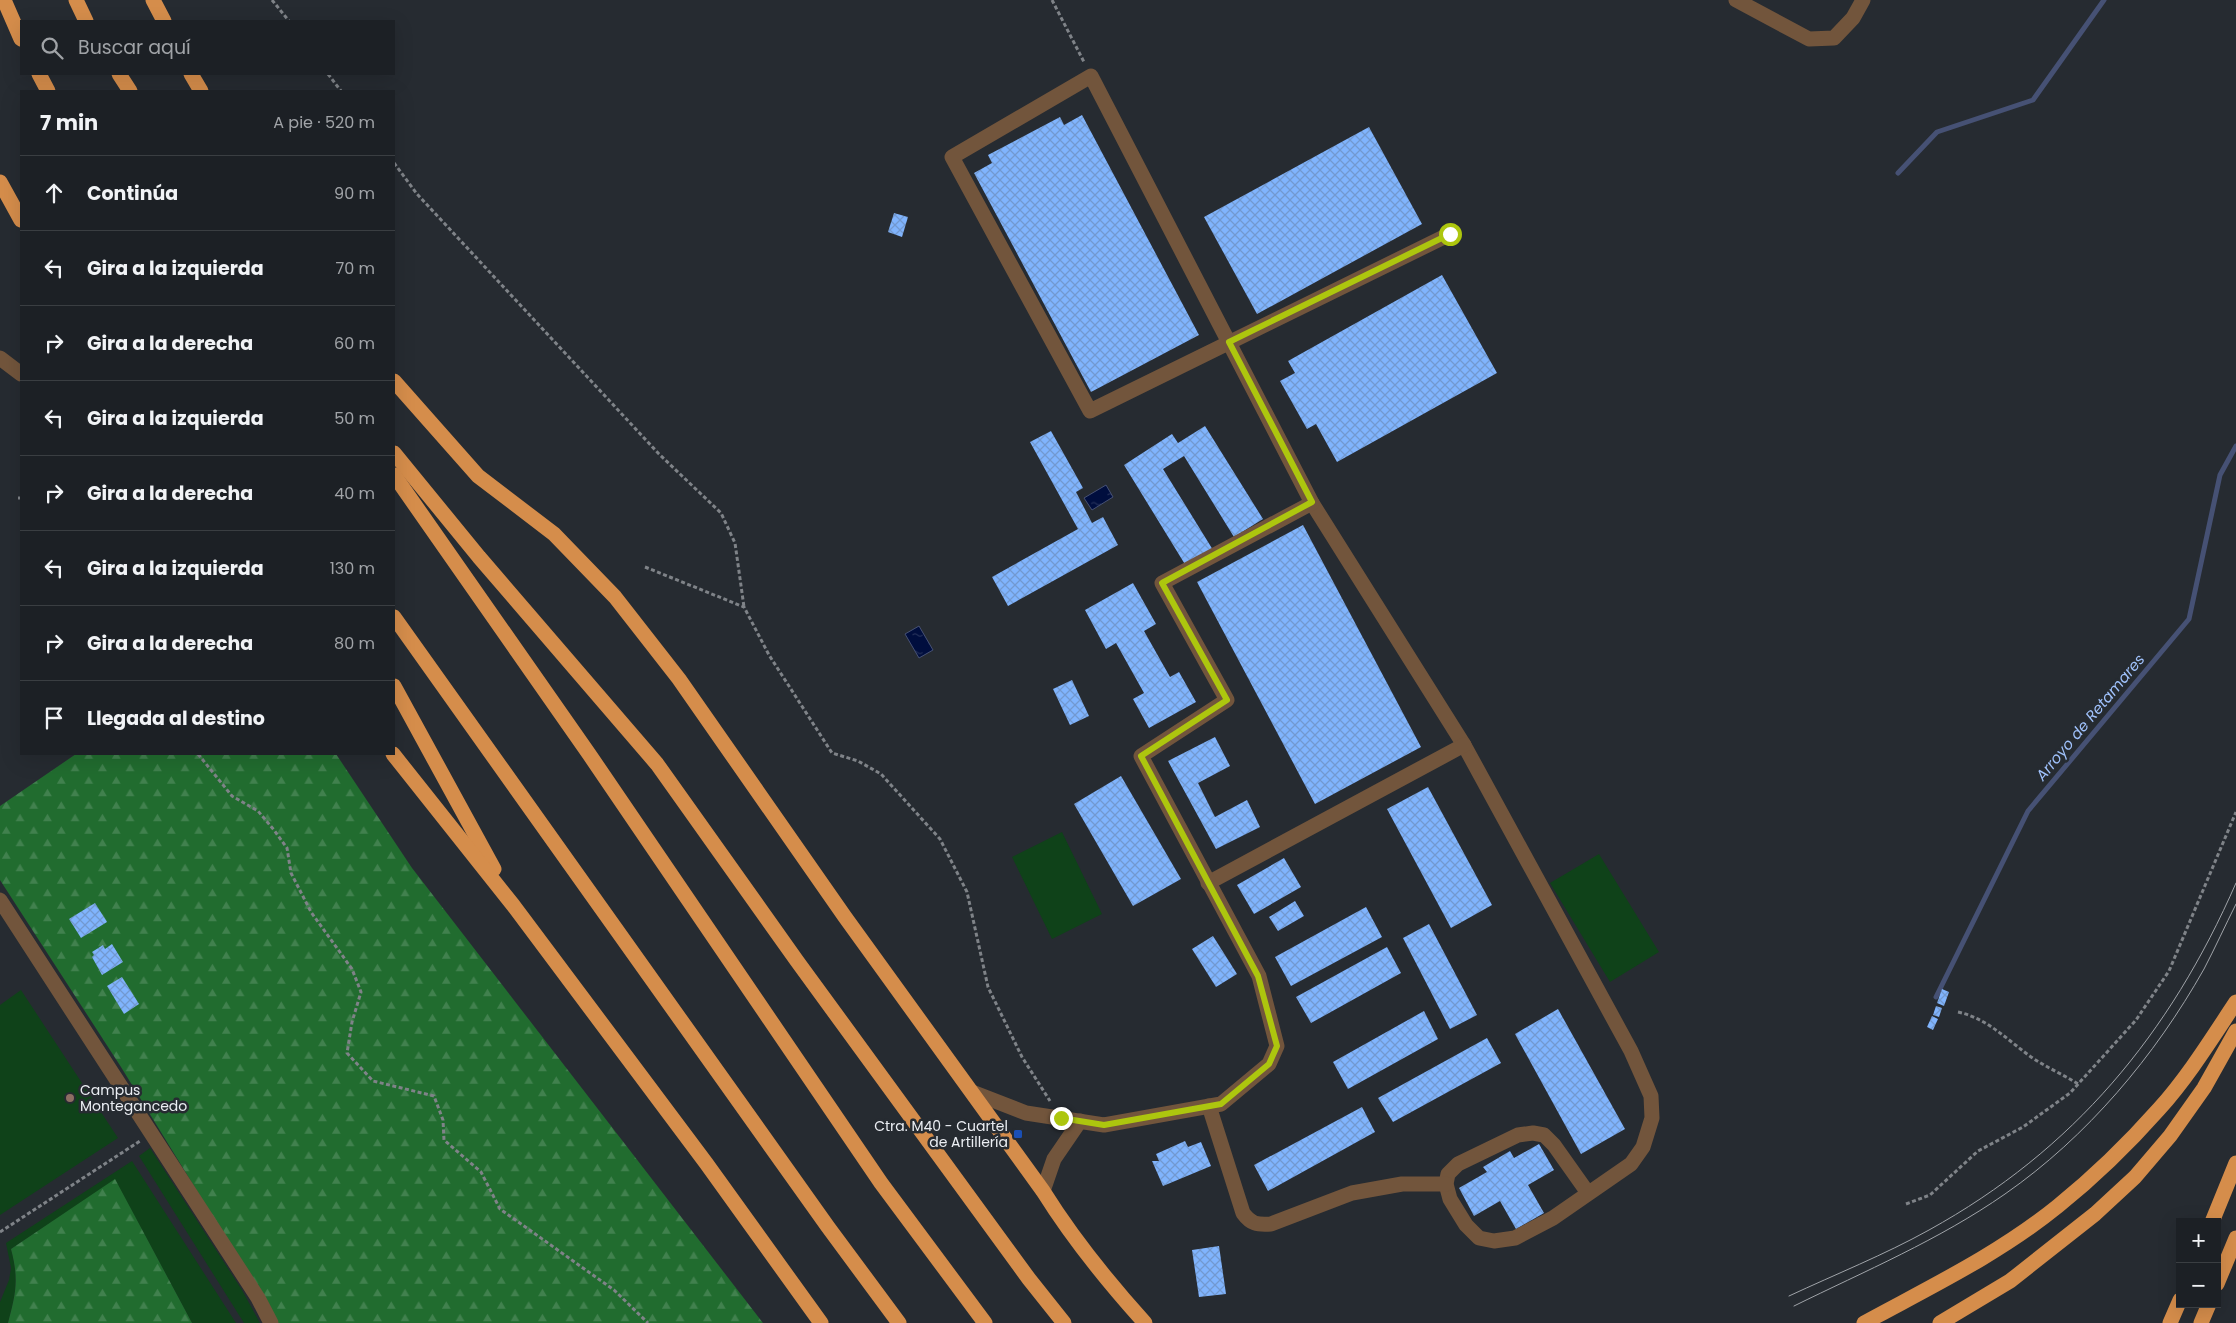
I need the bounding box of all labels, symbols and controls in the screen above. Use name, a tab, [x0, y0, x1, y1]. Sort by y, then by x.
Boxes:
search box	[20, 20, 395, 75]
icon: search	[38, 34, 66, 62]
text: Buscar aquí	[78, 34, 191, 61]
text: 7 min	[40, 108, 98, 137]
text: A pie · 520 m	[273, 111, 375, 134]
icon: ahead	[40, 179, 68, 207]
text: Continúa	[87, 180, 178, 207]
text: 90 m	[334, 182, 375, 205]
route start	[1439, 223, 1462, 246]
icon: left	[40, 254, 68, 282]
text: Gira a la izquierda	[87, 255, 264, 282]
text: 70 m	[335, 257, 375, 280]
icon: right	[40, 329, 68, 357]
text: Gira a la derecha	[87, 330, 253, 357]
text: 60 m	[334, 332, 375, 355]
icon: left	[40, 404, 68, 432]
text: Gira a la izquierda	[87, 405, 264, 432]
text: 50 m	[334, 407, 375, 430]
icon: right	[40, 479, 68, 507]
text: Gira a la derecha	[87, 480, 253, 507]
text: 40 m	[334, 482, 375, 505]
icon: left	[40, 554, 68, 582]
text: Gira a la izquierda	[87, 555, 264, 582]
text: 130 m	[330, 557, 375, 580]
icon: right	[40, 629, 68, 657]
text: Gira a la derecha	[87, 630, 253, 657]
text: 80 m	[334, 632, 375, 655]
water label: Arroyo de Retamares	[2030, 649, 2149, 786]
icon: arrive	[40, 704, 68, 732]
text: Llegada al destino	[87, 705, 265, 732]
place label: Campus Montegancedo	[80, 1080, 187, 1116]
marker: Campus Montegancedo	[64, 1092, 76, 1104]
route end	[1050, 1107, 1073, 1130]
place label: Ctra. M40 - Cuartel de Artillería	[874, 1116, 1008, 1152]
marker: Ctra. M40 - Cuartel de Artillería	[1012, 1128, 1024, 1140]
map controls	[2176, 1218, 2221, 1308]
button: +	[2176, 1218, 2221, 1263]
button: −	[2176, 1263, 2221, 1308]

